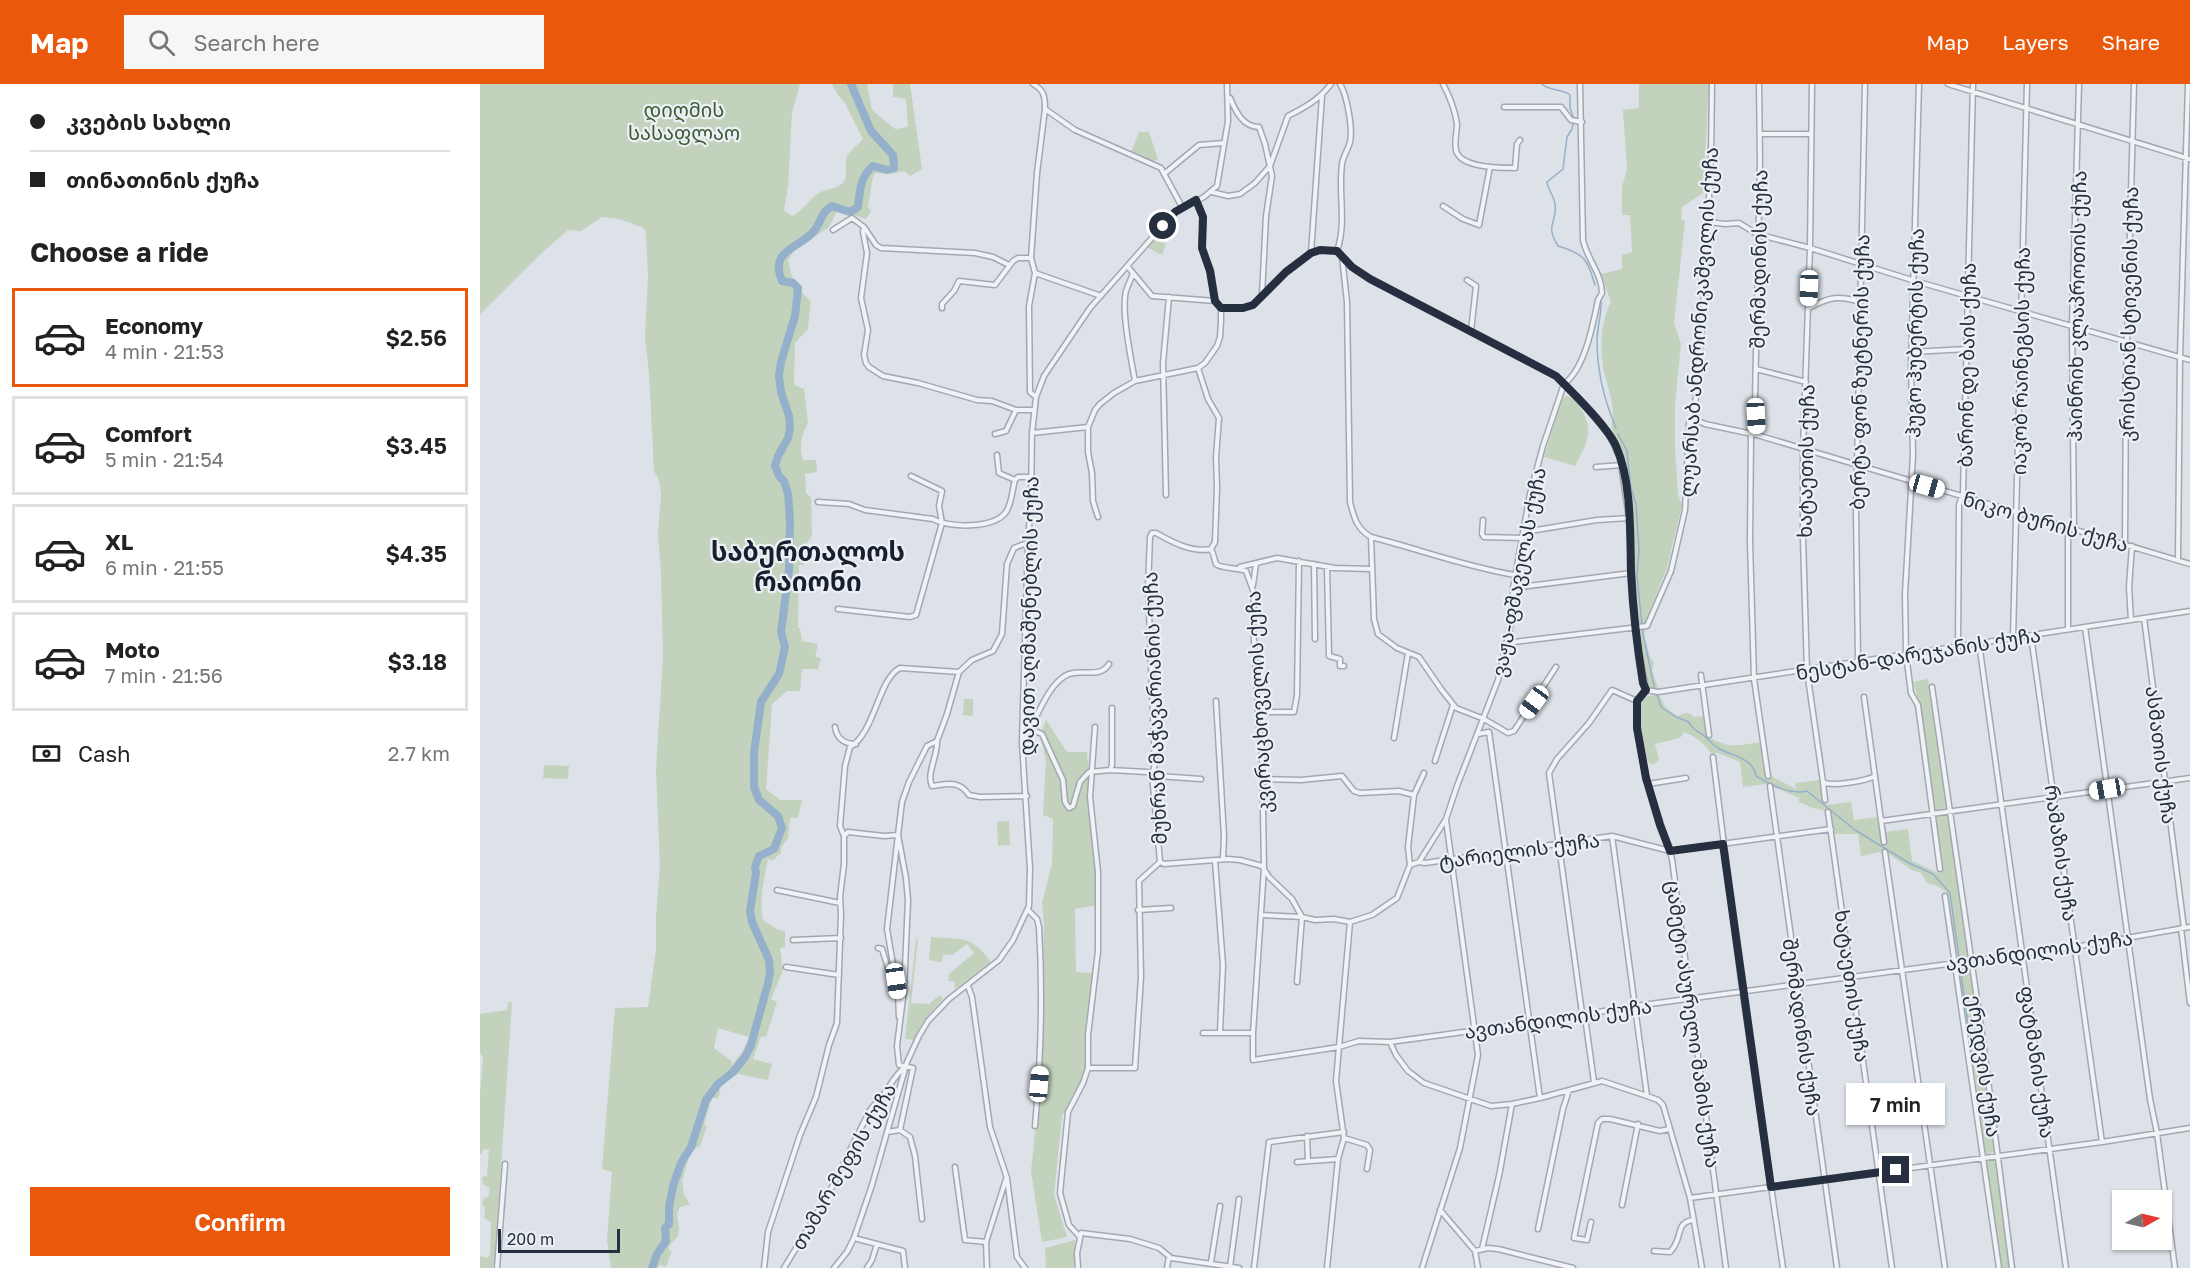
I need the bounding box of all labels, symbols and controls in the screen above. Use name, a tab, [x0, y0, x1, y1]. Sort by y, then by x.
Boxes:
search box	[124, 15, 544, 69]
text: Map	[30, 26, 88, 59]
icon: search	[145, 26, 178, 59]
text: Search here	[193, 29, 319, 56]
text: Map	[1926, 29, 1969, 55]
text: Layers	[2002, 29, 2069, 55]
text: Share	[2102, 29, 2160, 55]
park label: დიღმის სასაფლაო	[628, 97, 740, 146]
text: კვების სახლი	[66, 108, 231, 135]
street label: ლუარსაბ ანდრონიკაშვილის ქუჩა	[1674, 146, 1724, 498]
text: თინათინის ქუჩა	[66, 166, 260, 193]
street label: შერმადინის ქუჩა	[1744, 169, 1774, 349]
street label: ჰაინრიხ კლაპროთის ქუჩა	[2062, 170, 2092, 442]
street label: კრისტიან სტივენის ქუჩა	[2114, 186, 2143, 442]
route start	[1149, 212, 1176, 239]
street label: ჰუგო ჰუბერტის ქუჩა	[1900, 228, 1929, 438]
street label: ბერტა ფონ ზუტნერის ქუჩა	[1845, 234, 1874, 510]
text: Choose a ride	[30, 236, 209, 268]
street label: იაკობ რაინეგსის ქუჩა	[2006, 247, 2035, 475]
street label: ბარონ დე ბაის ქუჩა	[1952, 262, 1982, 468]
car	[1799, 270, 1819, 306]
icon: car	[33, 311, 87, 365]
text: Economy	[105, 312, 203, 339]
text: $2.56	[386, 324, 447, 351]
text: 4 min · 21:53	[105, 339, 224, 363]
street label: ხატაეთის ქუჩა	[1792, 384, 1819, 538]
car	[1746, 398, 1766, 434]
icon: car	[33, 419, 87, 473]
text: Comfort	[105, 420, 192, 447]
text: $3.45	[385, 432, 447, 459]
text: 5 min · 21:54	[105, 447, 224, 471]
street label: ვაჟა-ფშაველას ქუჩა	[1486, 465, 1552, 679]
car	[1907, 472, 1947, 500]
street label: დავით აღმაშენებლის ქუჩა	[1014, 476, 1044, 756]
street label: ნიკო ბურის ქუჩა	[1960, 486, 2132, 557]
icon: car	[33, 527, 87, 581]
text: XL	[105, 528, 133, 555]
district label: საბურთალოს რაიონი	[711, 536, 905, 597]
text: $4.35	[385, 540, 447, 567]
text: 6 min · 21:55	[105, 555, 224, 579]
street label: მუხრან მაჭავარიანის ქუჩა	[1137, 571, 1172, 845]
street label: კვირაცხოველის ქუჩა	[1240, 590, 1278, 814]
street label: ნესტან-დარეჯანის ქუჩა	[1794, 622, 2042, 686]
icon: car	[33, 635, 87, 689]
text: Moto	[105, 636, 160, 663]
text: $3.18	[387, 648, 447, 675]
text: 7 min · 21:56	[105, 663, 223, 687]
car	[1516, 682, 1552, 722]
street label: ასმათის ქუჩა	[2141, 685, 2182, 826]
icon: cash	[30, 737, 63, 770]
text: Cash	[78, 740, 131, 767]
text: 2.7 km	[388, 741, 450, 765]
car	[2088, 777, 2126, 801]
street label: რამაზის ქუჩა	[2040, 783, 2083, 923]
street label: ტარიელის ქუჩა	[1437, 827, 1601, 875]
street label: ცამეტი ასურელი მამის ქუჩა	[1660, 879, 1726, 1170]
street label: ხატაეთის ქუჩა	[1829, 908, 1876, 1064]
street label: ავთანდილის ქუჩა	[1944, 925, 2134, 977]
street label: შერმადინის ქუჩა	[1777, 937, 1827, 1118]
car	[885, 962, 907, 1000]
street label: ფატმანის ქუჩა	[2014, 984, 2061, 1140]
street label: ავთანდილის ქუჩა	[1463, 993, 1653, 1045]
street label: ერედვის ქუჩა	[1961, 993, 2007, 1139]
car	[1028, 1065, 1050, 1103]
street label: თამარ მეფის ქუჩა	[785, 1078, 901, 1254]
callout: 7 min	[1846, 1083, 1946, 1125]
text: 7 min	[1870, 1092, 1921, 1116]
route end	[1882, 1156, 1909, 1183]
button: Confirm	[30, 1187, 450, 1256]
north arrow	[2112, 1190, 2172, 1250]
map controls	[2112, 1190, 2172, 1250]
scale bar	[498, 1226, 620, 1254]
text: 200 m	[507, 1229, 554, 1249]

